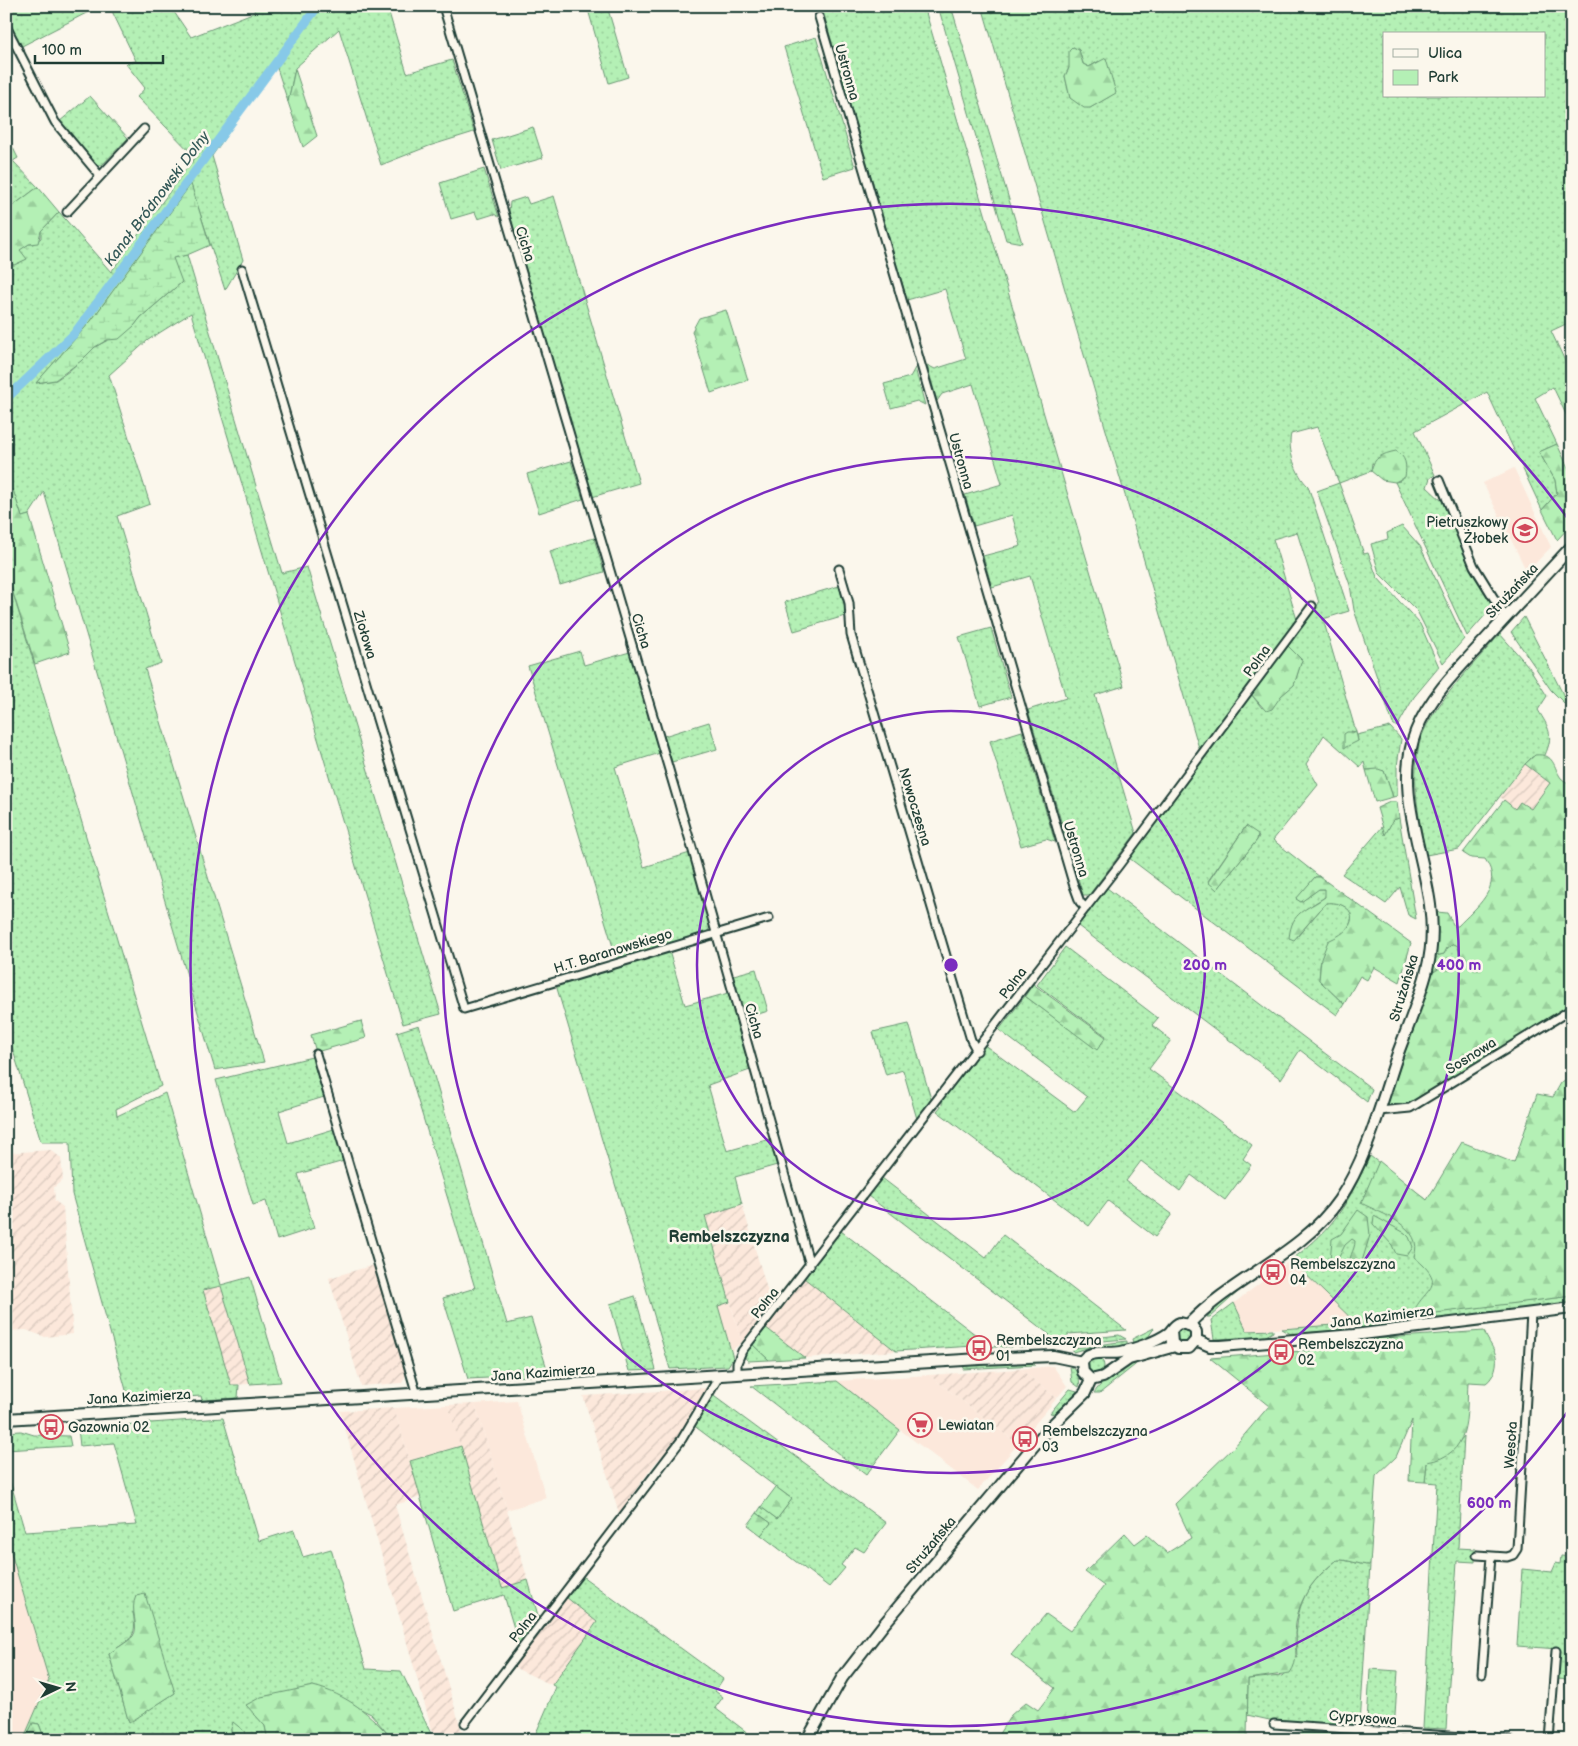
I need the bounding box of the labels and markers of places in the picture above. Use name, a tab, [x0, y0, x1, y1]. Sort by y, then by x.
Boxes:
place label: Pietruszkowy Żłobek	[1426, 514, 1509, 547]
school or university icon: Pietruszkowy Żłobek	[1512, 517, 1538, 543]
centre of rings	[942, 956, 960, 974]
place label: Rembelszczyzna 04	[1290, 1256, 1396, 1289]
bus stop icon: Rembelszczyzna 04	[1260, 1259, 1286, 1285]
place label: Rembelszczyzna 01	[996, 1332, 1102, 1365]
bus stop icon: Rembelszczyzna 01	[966, 1335, 992, 1361]
place label: Rembelszczyzna 02	[1298, 1336, 1404, 1369]
bus stop icon: Rembelszczyzna 02	[1268, 1339, 1294, 1365]
supermarket icon: Lewiatan	[907, 1412, 933, 1438]
bus stop icon: Gazownia 02	[38, 1414, 64, 1440]
place label: Lewiatan	[938, 1417, 994, 1434]
place label: Gazownia 02	[68, 1419, 150, 1436]
place label: Rembelszczyzna 03	[1042, 1423, 1148, 1456]
bus stop icon: Rembelszczyzna 03	[1012, 1426, 1038, 1452]

